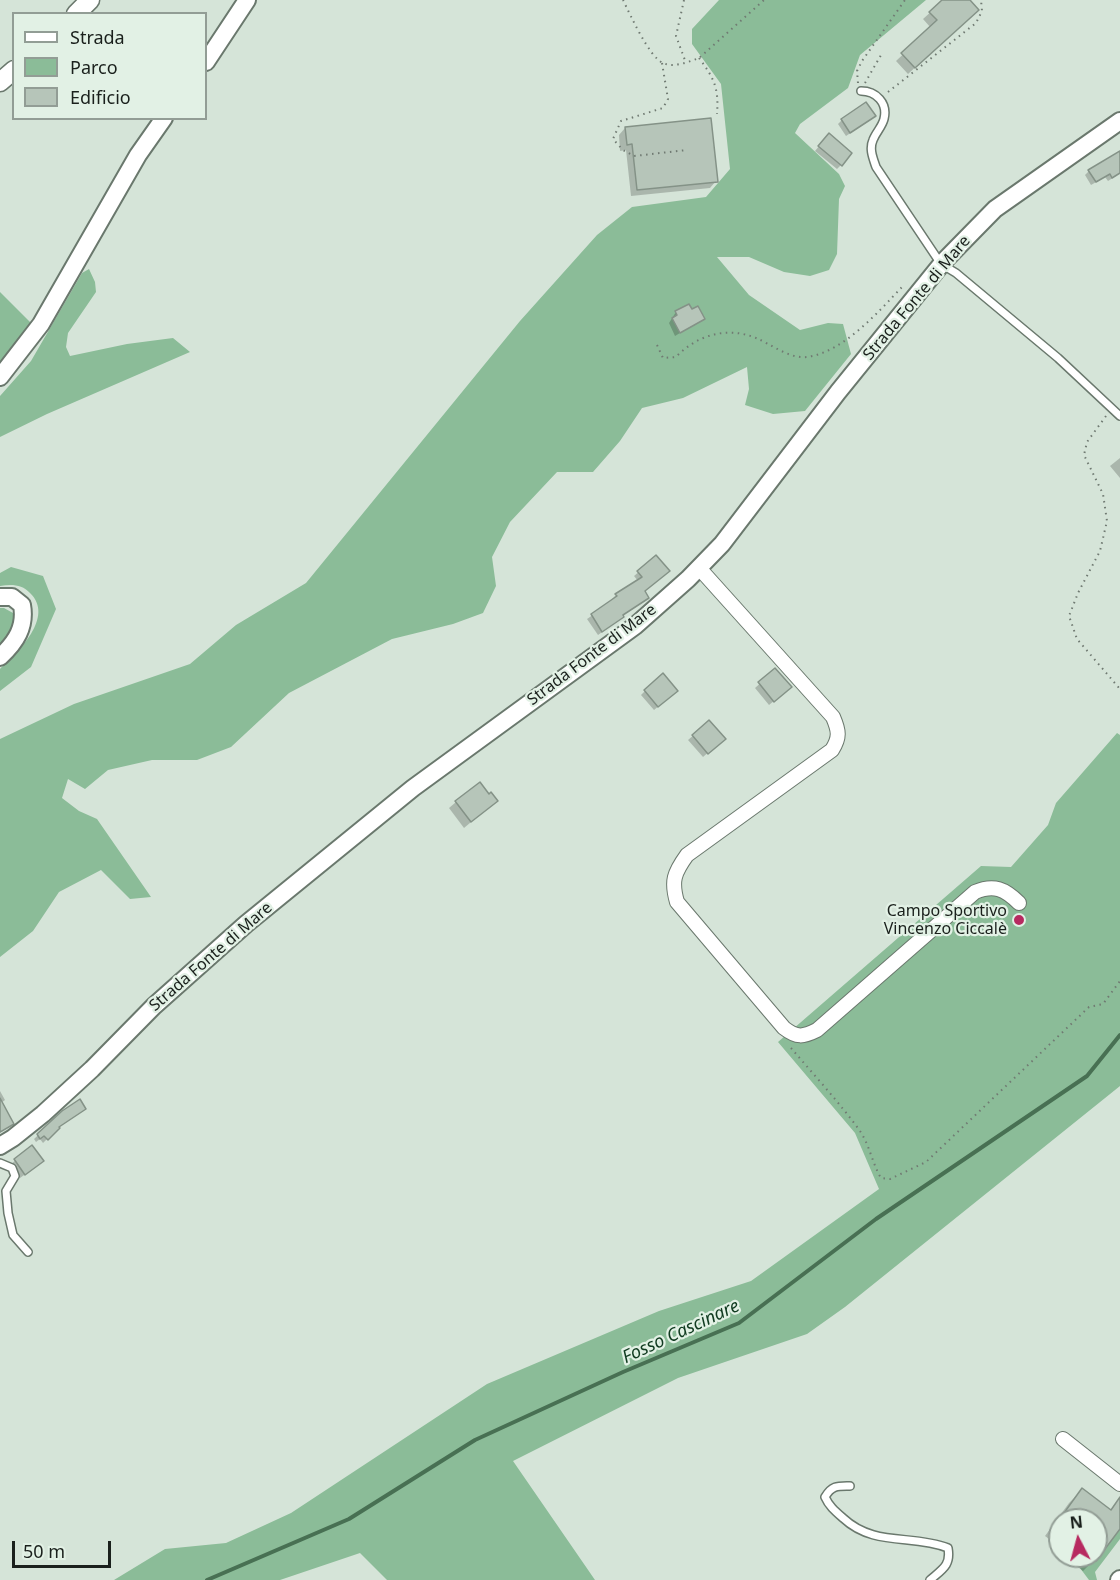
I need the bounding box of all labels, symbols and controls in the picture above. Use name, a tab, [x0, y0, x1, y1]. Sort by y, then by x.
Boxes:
legend	[12, 12, 207, 120]
text: Strada	[70, 25, 125, 49]
text: Parco	[70, 55, 118, 79]
text: Edificio	[70, 85, 131, 109]
street label: Strada Fonte di Mare	[859, 232, 975, 364]
street label: Strada Fonte di Mare	[524, 600, 660, 710]
street label: Strada Fonte di Mare	[146, 898, 276, 1016]
place label: Campo Sportivo Vincenzo Ciccalè	[884, 901, 1007, 939]
marker: Campo Sportivo Vincenzo Ciccalè	[1012, 913, 1026, 927]
water label: Fosso Cascinare	[619, 1295, 743, 1369]
north arrow	[1048, 1508, 1108, 1568]
text: N	[1069, 1510, 1084, 1534]
scale bar	[15, 1529, 114, 1567]
text: 50 m	[23, 1539, 65, 1563]

